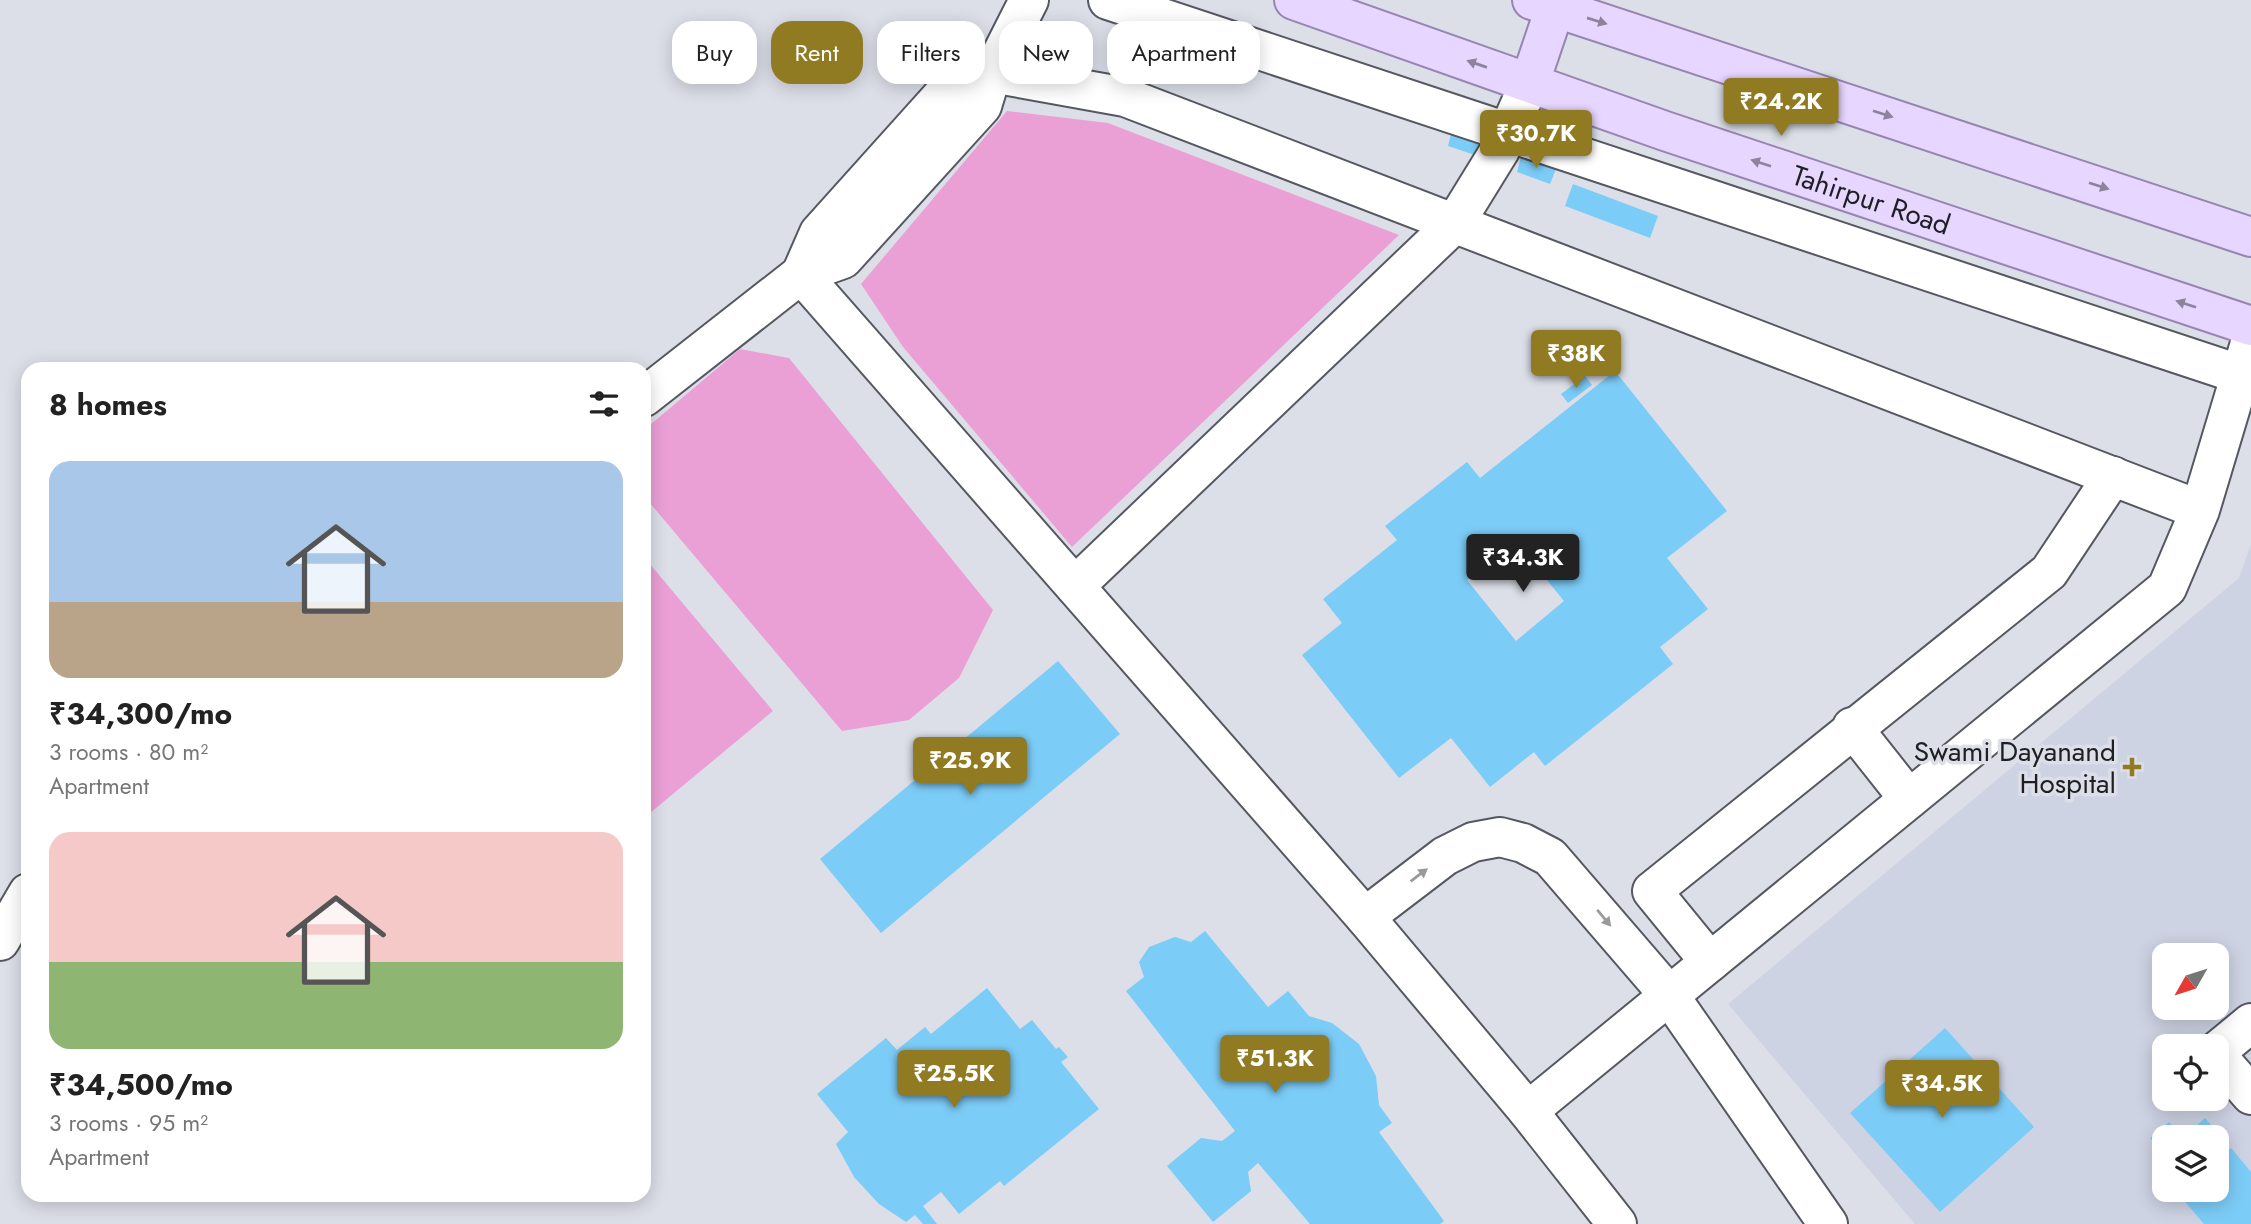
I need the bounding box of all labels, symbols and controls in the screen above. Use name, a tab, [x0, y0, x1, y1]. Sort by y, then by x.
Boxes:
one-way arrow	[1586, 16, 1607, 27]
chip: Buy	[672, 21, 757, 84]
chip: Rent	[771, 21, 863, 84]
chip: Filters	[877, 21, 985, 84]
chip: New	[999, 21, 1093, 84]
chip: Apartment	[1107, 21, 1260, 84]
one-way arrow	[1466, 58, 1487, 69]
pin: ₹24.2K	[1724, 78, 1838, 138]
text: ₹24.2K	[1740, 84, 1822, 118]
one-way arrow	[1873, 109, 1894, 120]
pin: ₹30.7K	[1479, 110, 1593, 170]
text: ₹30.7K	[1496, 116, 1576, 150]
street label: Tahirpur Road	[1787, 155, 1956, 246]
one-way arrow	[1751, 157, 1772, 168]
one-way arrow	[2088, 181, 2109, 192]
one-way arrow	[2176, 298, 2197, 309]
pin: ₹38K	[1535, 330, 1617, 390]
text: ₹38K	[1547, 336, 1605, 370]
text: 8 homes	[49, 383, 167, 426]
icon: filters	[585, 385, 623, 423]
icon: home	[273, 506, 399, 632]
pin: ₹34.3K	[1466, 534, 1580, 594]
text: ₹34.3K	[1482, 540, 1564, 574]
text: ₹34,300/mo	[49, 692, 232, 735]
place label: Swami Dayanand Hospital	[1914, 731, 2116, 804]
text: 3 rooms · 80 m²	[49, 735, 208, 769]
pin: ₹25.9K	[913, 738, 1027, 797]
text: ₹25.9K	[929, 743, 1011, 777]
marker: Swami Dayanand Hospital	[2122, 757, 2142, 777]
text: Apartment	[49, 769, 149, 803]
one-way arrow	[1410, 869, 1428, 883]
icon: home	[273, 877, 399, 1003]
one-way arrow	[1596, 909, 1612, 927]
north arrow	[2152, 943, 2230, 1020]
map controls	[2152, 943, 2229, 1202]
button: locate	[2152, 1034, 2229, 1111]
pin: ₹51.3K	[1218, 1036, 1332, 1095]
text: ₹51.3K	[1236, 1041, 1314, 1075]
pin: ₹25.5K	[897, 1050, 1011, 1110]
text: ₹25.5K	[913, 1056, 995, 1090]
pin: ₹34.5K	[1885, 1060, 1999, 1120]
text: ₹34,500/mo	[49, 1063, 233, 1106]
text: ₹34.5K	[1901, 1066, 1983, 1100]
text: 3 rooms · 95 m²	[49, 1106, 208, 1140]
button: layers	[2152, 1125, 2229, 1202]
text: Apartment	[49, 1140, 149, 1174]

